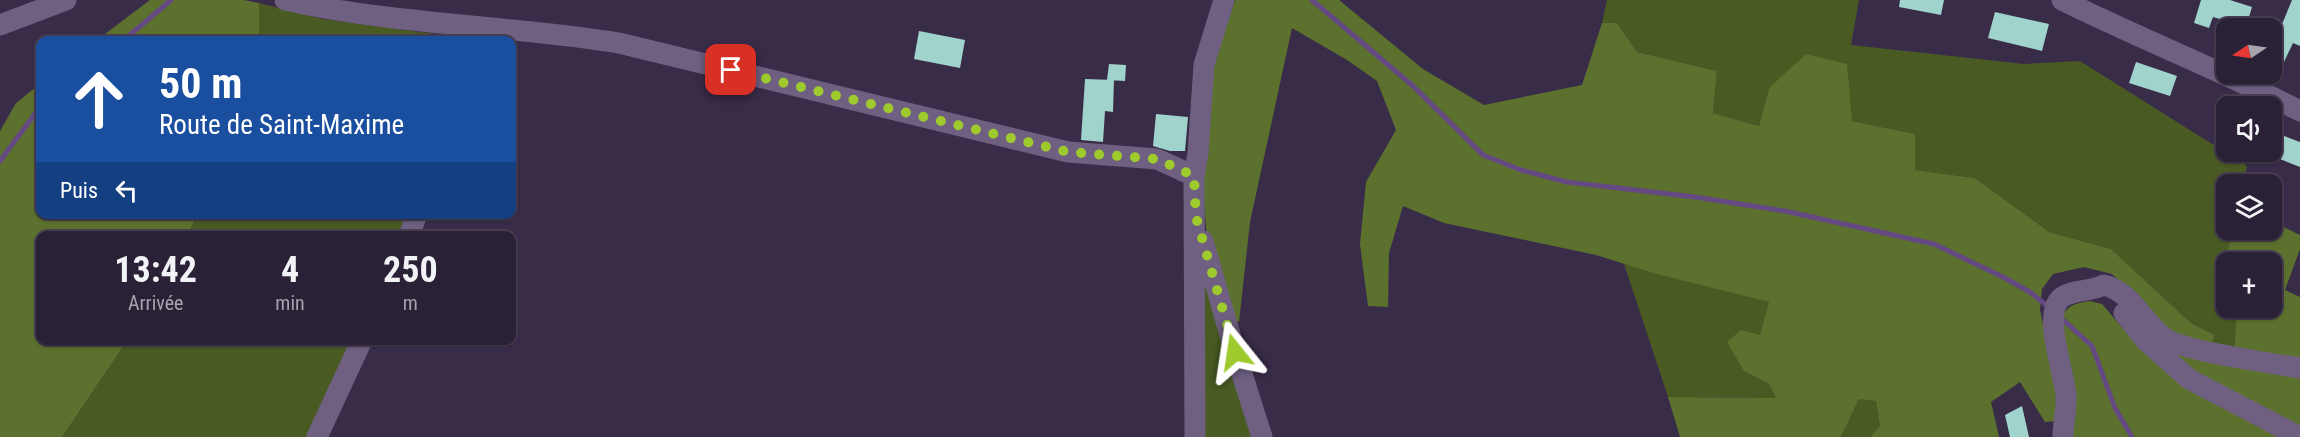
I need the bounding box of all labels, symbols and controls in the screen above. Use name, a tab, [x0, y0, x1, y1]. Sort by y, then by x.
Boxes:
north arrow	[2216, 18, 2282, 84]
map controls	[2216, 18, 2282, 318]
pin	[705, 44, 756, 95]
icon: arrive	[714, 53, 747, 86]
text: 50 m	[159, 59, 242, 108]
icon: ahead	[60, 60, 138, 138]
button: sound	[2216, 96, 2282, 162]
text: Route de Saint-Maxime	[159, 109, 404, 141]
icon: left	[110, 174, 143, 207]
button: layers	[2216, 174, 2282, 240]
text: Puis	[60, 178, 98, 203]
text: 13:42	[114, 249, 197, 291]
text: 4	[281, 249, 299, 291]
text: 250	[383, 249, 438, 291]
button: +	[2216, 252, 2282, 318]
text: Arrivée	[128, 291, 183, 315]
text: min	[275, 291, 305, 315]
text: m	[403, 291, 418, 315]
position arrow	[1203, 320, 1267, 384]

